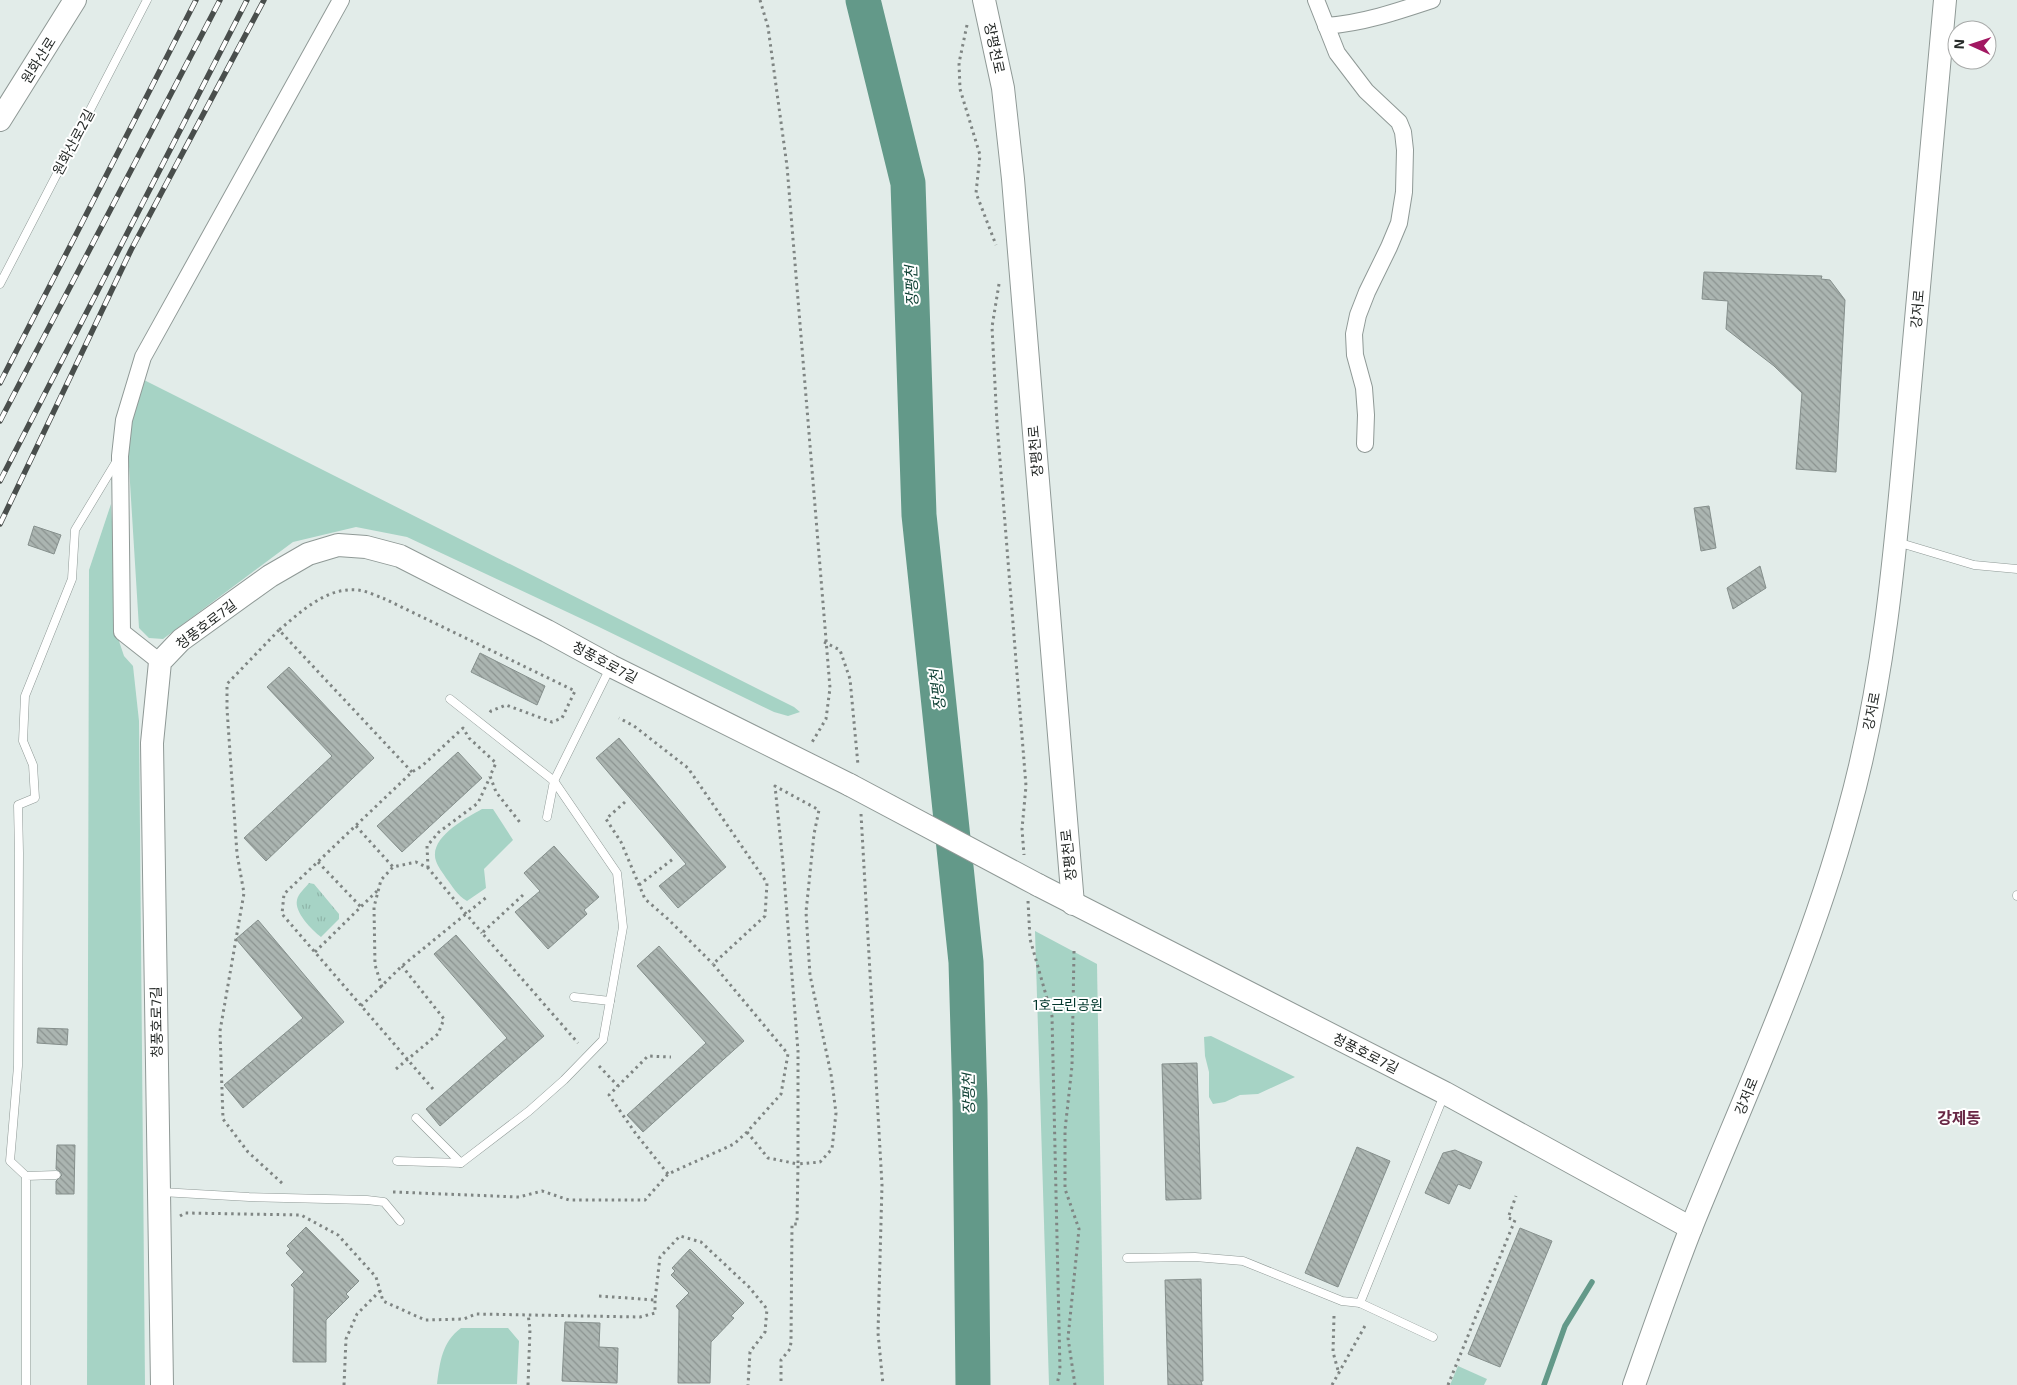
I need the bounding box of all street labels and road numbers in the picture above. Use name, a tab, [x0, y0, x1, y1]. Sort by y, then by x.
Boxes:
street label: 장평천로	[981, 21, 1009, 75]
street label: 원화산로	[17, 34, 59, 86]
street label: 원화산로2길	[49, 106, 97, 178]
street label: 강저로	[1907, 289, 1927, 329]
street label: 장평천로	[1024, 424, 1046, 477]
street label: 청풍호로7길	[172, 596, 240, 652]
street label: 청풍호로7길	[569, 638, 641, 686]
street label: 강저로	[1859, 690, 1883, 732]
street label: 장평천로	[1057, 828, 1079, 882]
street label: 청풍호로7길	[147, 986, 165, 1058]
street label: 청풍호로7길	[1330, 1029, 1402, 1077]
street label: 강저로	[1731, 1075, 1761, 1117]

